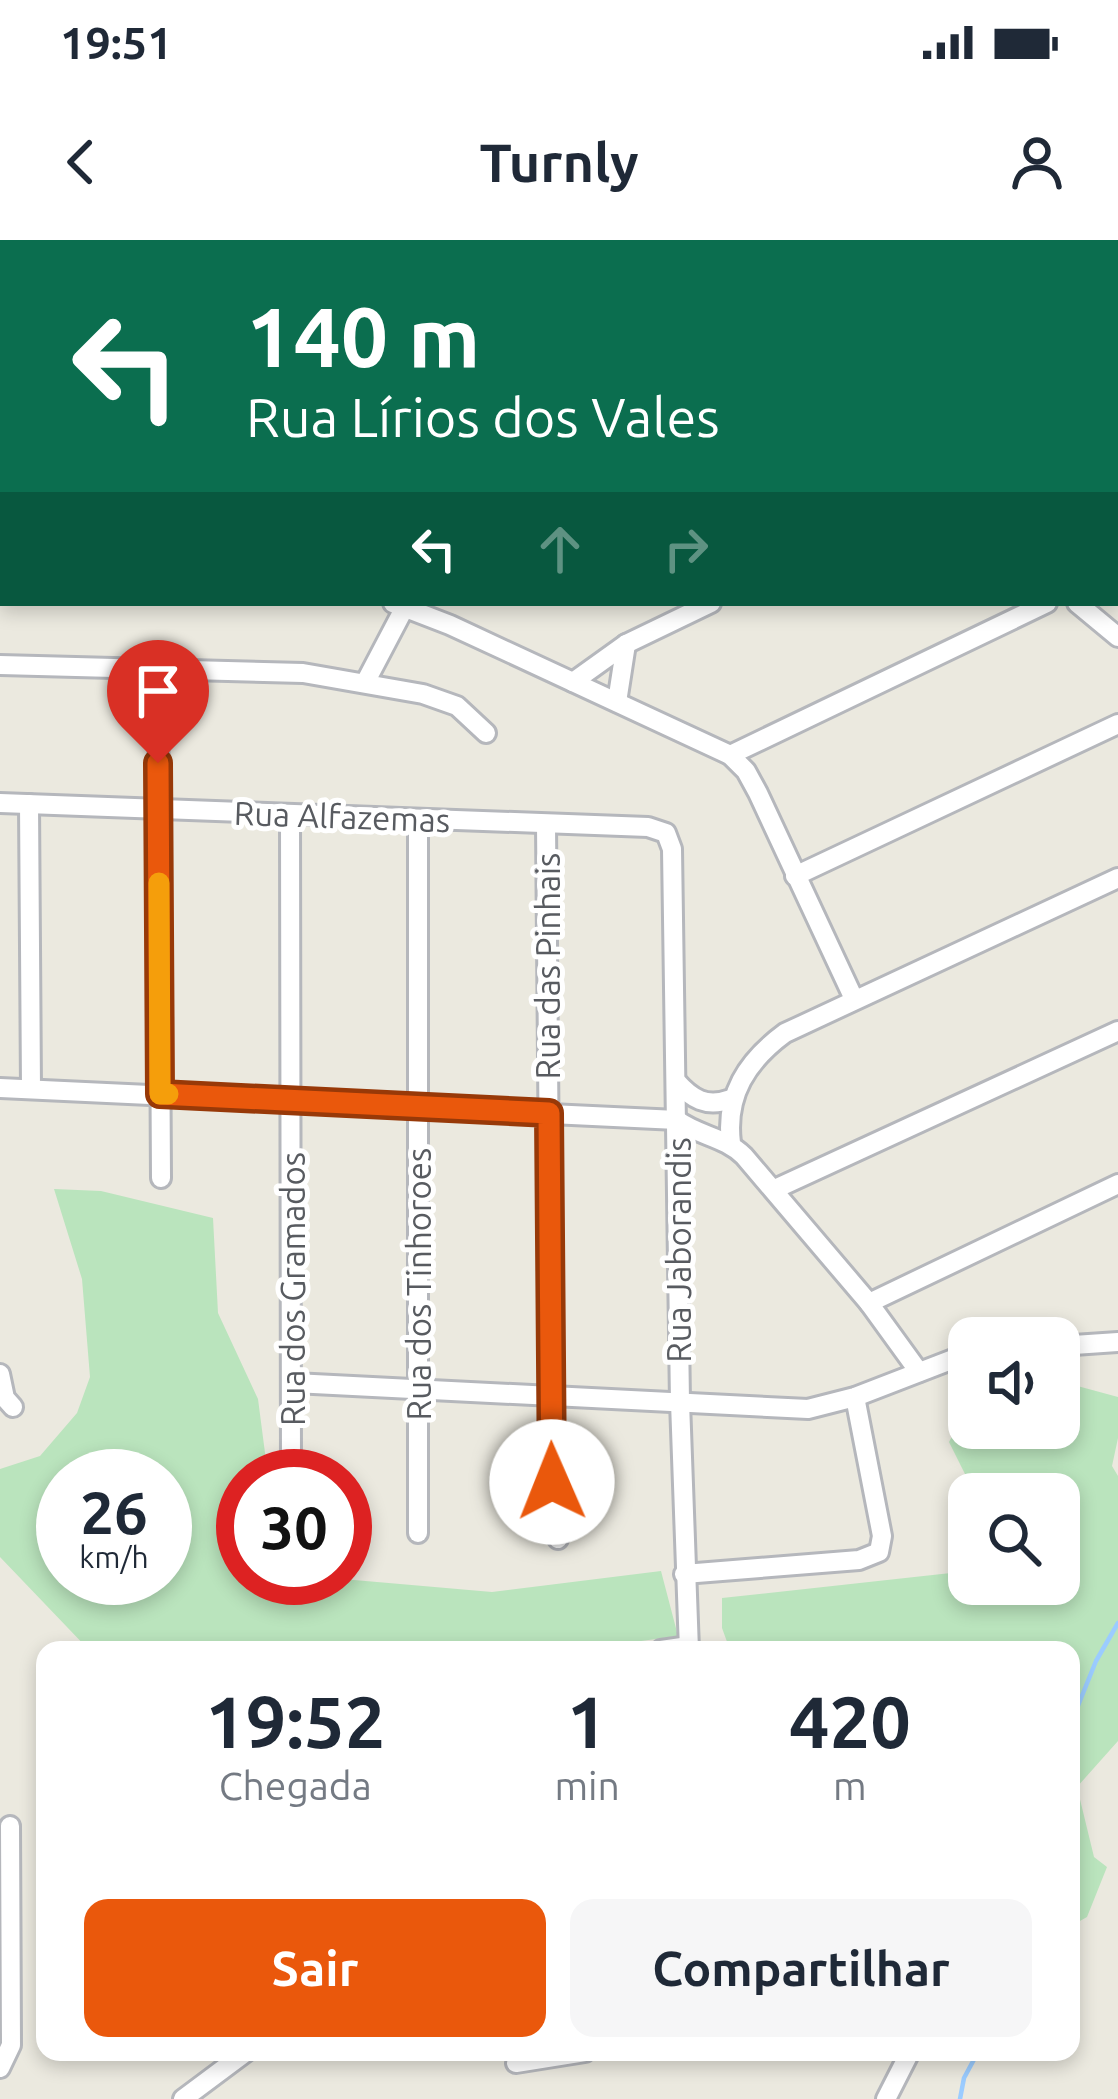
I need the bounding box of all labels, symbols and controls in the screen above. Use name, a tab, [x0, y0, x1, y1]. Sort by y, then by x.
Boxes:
text: 19:51	[60, 17, 173, 68]
icon: back	[48, 129, 114, 195]
icon: person	[1004, 129, 1070, 195]
text: Turnly	[479, 132, 639, 192]
icon: left	[48, 288, 204, 444]
text: 140 m	[246, 289, 480, 383]
text: Rua Lírios dos Vales	[246, 387, 720, 447]
icon: left	[401, 516, 467, 582]
icon: ahead	[527, 516, 593, 582]
icon: right	[653, 516, 719, 582]
pin	[107, 640, 209, 763]
icon: arrive	[125, 658, 191, 724]
street label: Rua Alfazemas	[233, 794, 451, 838]
street label: Rua das Pinhais	[529, 853, 566, 1079]
street label: Rua Jaborandis	[660, 1137, 697, 1363]
street label: Rua dos Tinhoroes	[400, 1148, 437, 1420]
street label: Rua dos Gramados	[274, 1152, 311, 1426]
map controls	[948, 1317, 1080, 1605]
button: sound	[948, 1317, 1080, 1449]
position arrow	[489, 1419, 615, 1545]
speed limit sign: 30	[216, 1449, 372, 1605]
button: search	[948, 1473, 1080, 1605]
text: 26	[80, 1478, 148, 1545]
text: km/h	[79, 1540, 149, 1574]
text: 19:52	[205, 1681, 385, 1762]
text: 1	[567, 1681, 607, 1762]
text: 420	[789, 1681, 911, 1762]
text: Chegada	[219, 1764, 372, 1807]
text: min	[554, 1764, 620, 1807]
text: m	[833, 1764, 867, 1807]
button: Sair	[84, 1899, 546, 2037]
button: Compartilhar	[570, 1899, 1032, 2037]

